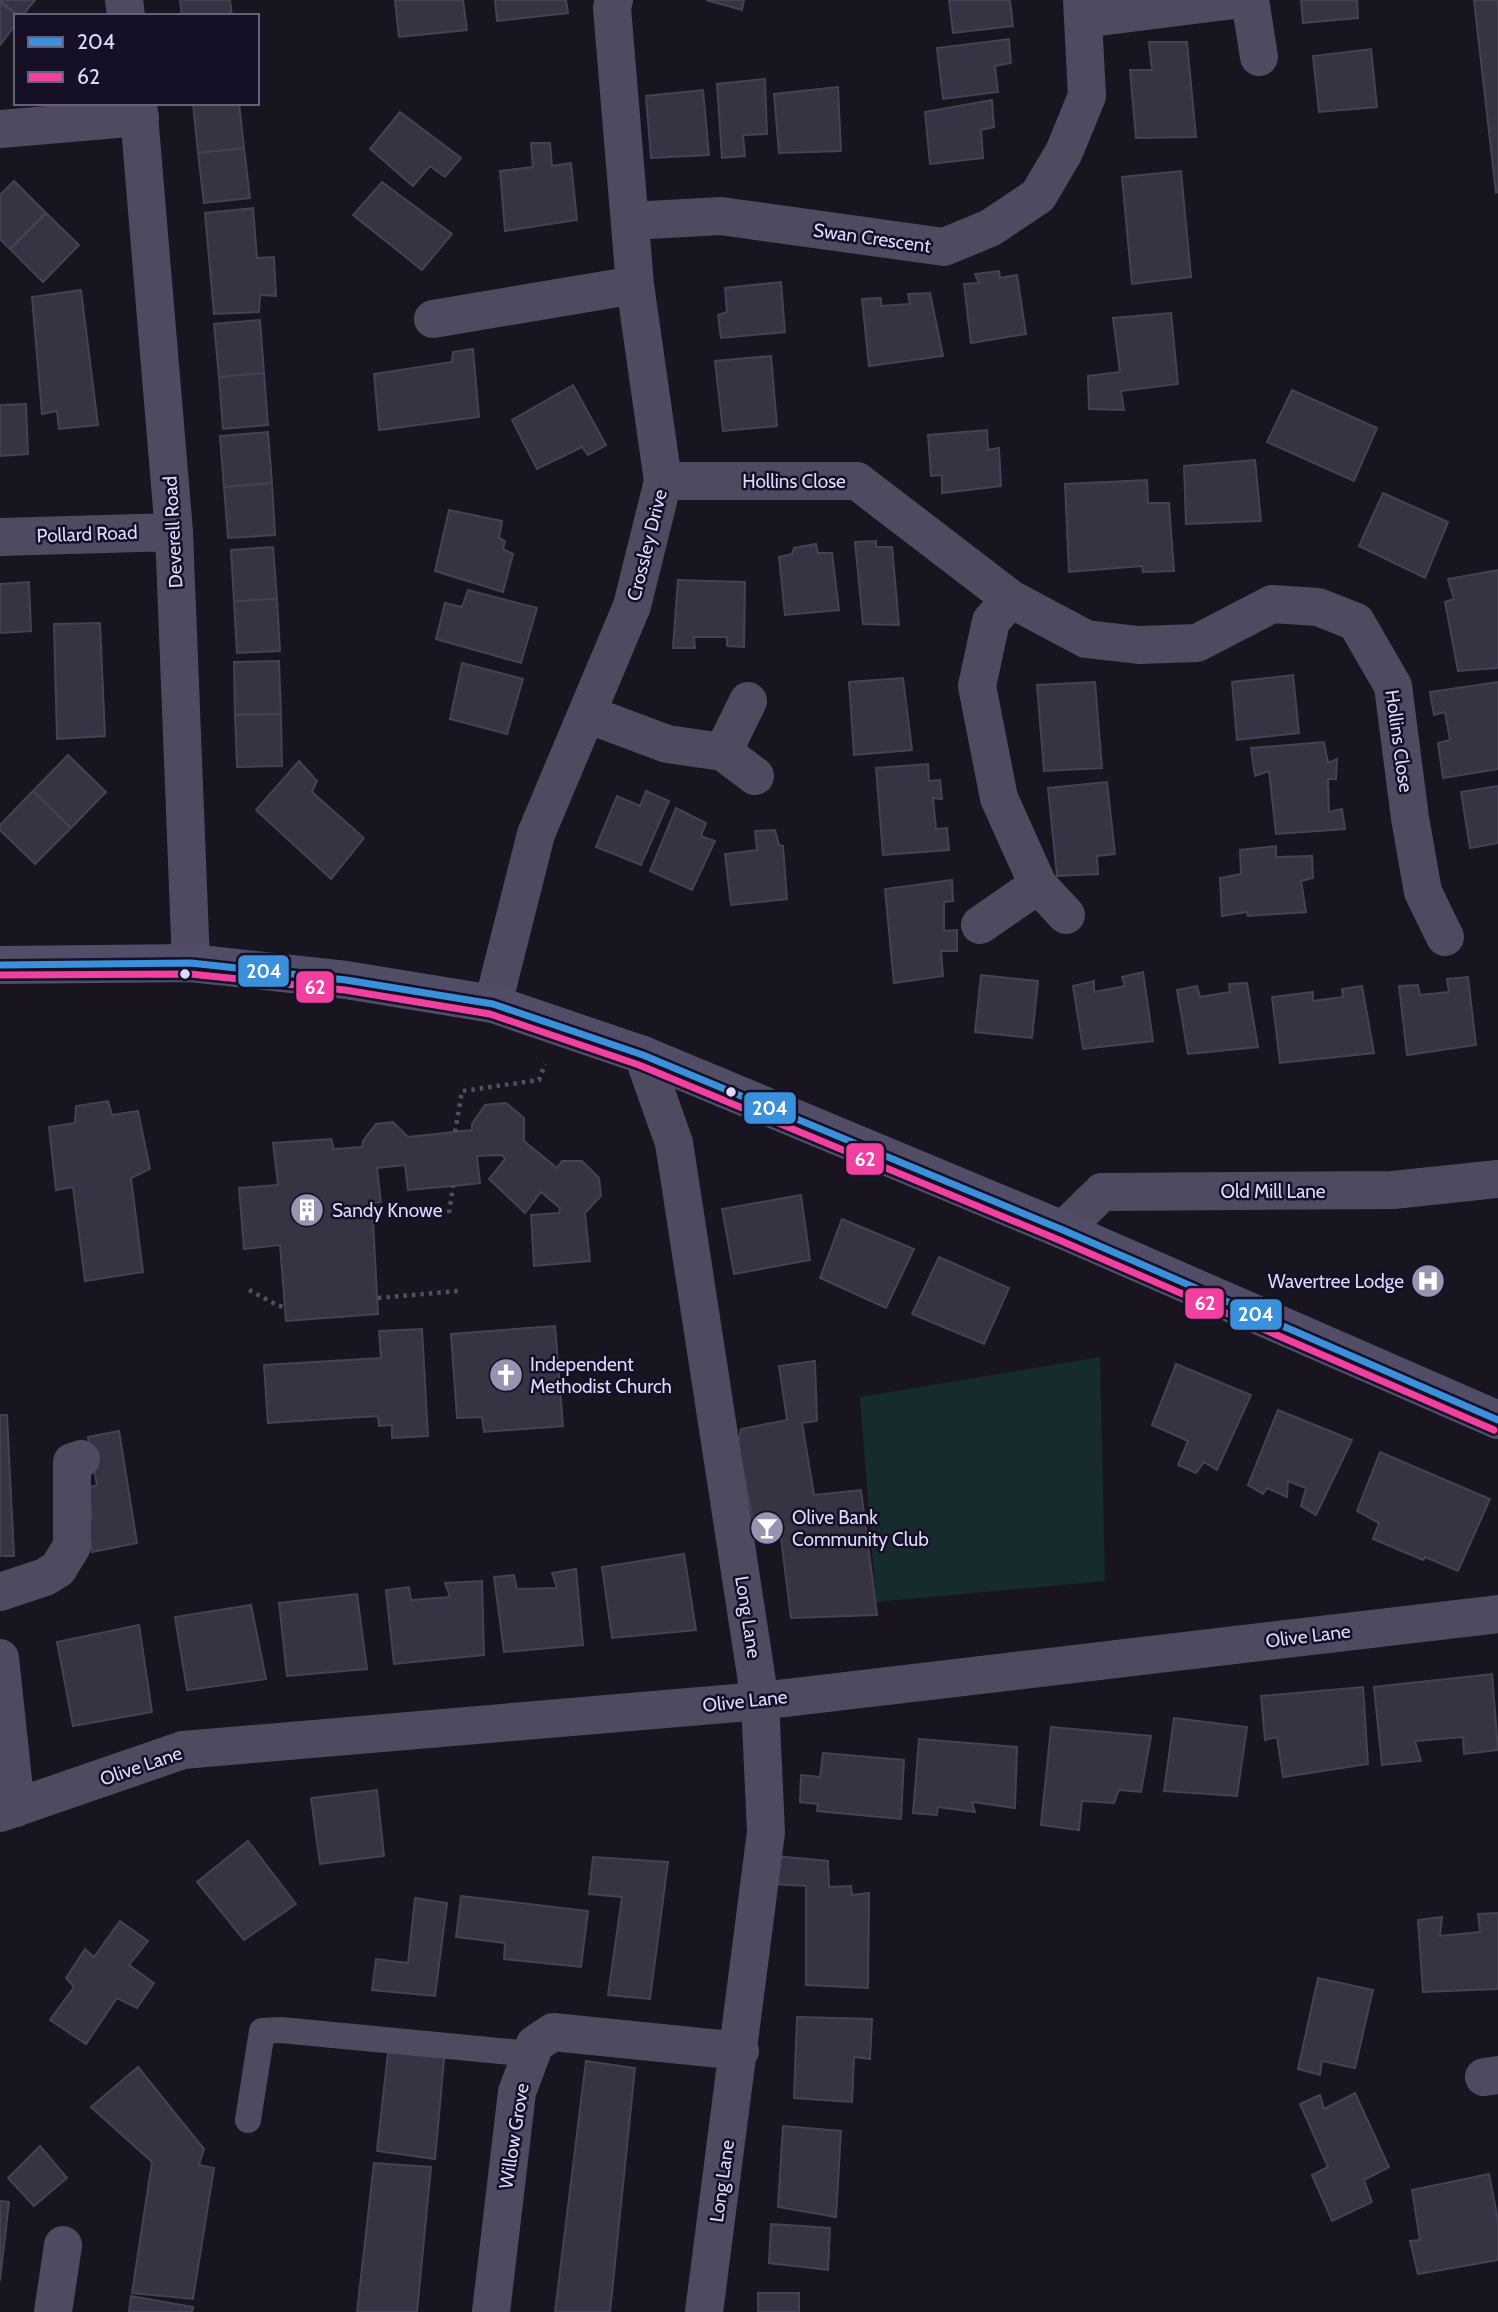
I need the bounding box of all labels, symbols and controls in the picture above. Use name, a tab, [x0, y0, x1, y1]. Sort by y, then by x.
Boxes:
legend	[14, 14, 259, 105]
text: 204	[77, 29, 115, 54]
text: 62	[77, 64, 100, 89]
street label: Swan Crescent	[812, 218, 933, 258]
street label: Hollins Close	[742, 470, 846, 493]
street label: Deverell Road	[159, 475, 187, 589]
street label: Crossley Drive	[622, 487, 672, 603]
street label: Pollard Road	[36, 521, 138, 547]
street label: Hollins Close	[1380, 688, 1418, 794]
line badge: 204	[237, 954, 290, 988]
text: 204	[246, 960, 282, 983]
unlabelled marker	[178, 967, 192, 981]
line badge: 62	[295, 970, 335, 1004]
text: 62	[305, 976, 325, 999]
unlabelled marker	[724, 1085, 738, 1099]
line badge: 204	[743, 1091, 797, 1125]
text: 204	[752, 1097, 788, 1120]
line badge: 62	[845, 1142, 885, 1176]
text: 62	[855, 1148, 875, 1171]
street label: Old Mill Lane	[1220, 1180, 1326, 1203]
building icon: Sandy Knowe	[288, 1191, 326, 1229]
place label: Sandy Knowe	[332, 1199, 443, 1222]
hospital icon: Wavertree Lodge	[1409, 1262, 1447, 1300]
place label: Wavertree Lodge	[1268, 1270, 1404, 1293]
line badge: 62	[1184, 1287, 1225, 1320]
text: 62	[1195, 1292, 1215, 1315]
line badge: 204	[1229, 1298, 1283, 1331]
text: 204	[1238, 1303, 1274, 1326]
place label: Independent Methodist Church	[530, 1353, 672, 1398]
church icon: Independent Methodist Church	[487, 1356, 525, 1394]
place label: Olive Bank Community Club	[792, 1506, 929, 1551]
bar icon: Olive Bank Community Club	[748, 1509, 786, 1547]
street label: Long Lane	[730, 1574, 766, 1660]
street label: Olive Lane	[1264, 1619, 1352, 1653]
street label: Olive Lane	[701, 1685, 789, 1717]
street label: Olive Lane	[97, 1741, 185, 1791]
street label: Willow Grove	[494, 2081, 534, 2191]
street label: Long Lane	[705, 2138, 739, 2224]

